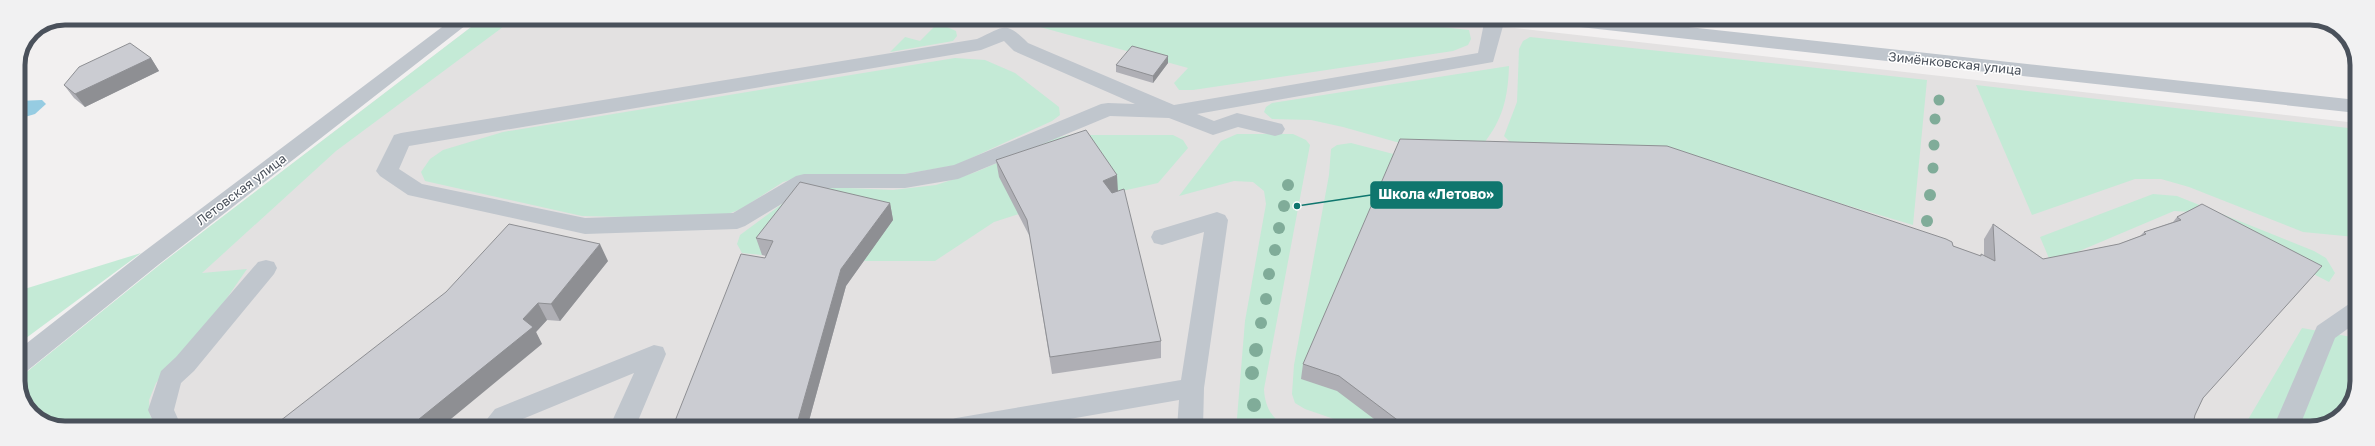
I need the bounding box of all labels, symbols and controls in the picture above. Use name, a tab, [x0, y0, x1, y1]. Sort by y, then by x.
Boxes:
street label: Зимёнковская улица	[1888, 48, 2022, 78]
street label: Летовская улица	[193, 150, 289, 228]
callout: Школа «Летово»	[1371, 182, 1502, 208]
text: Школа «Летово»	[1378, 185, 1494, 202]

